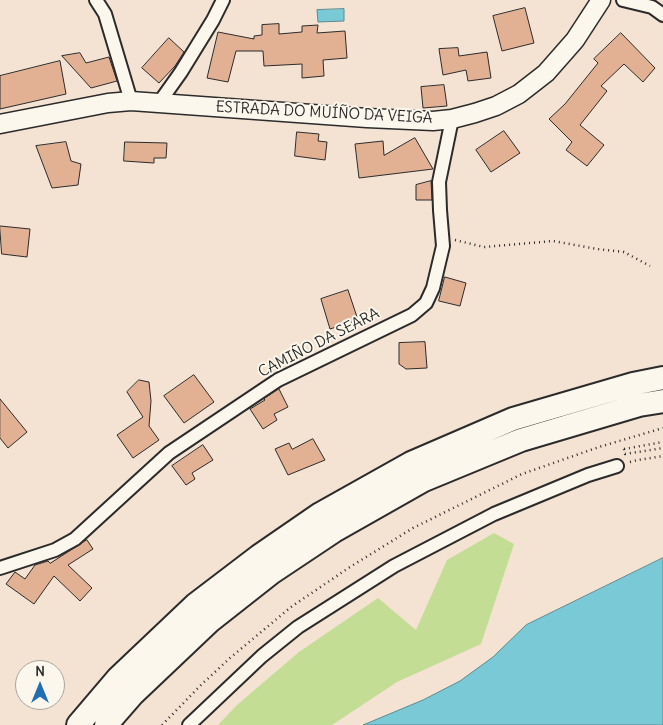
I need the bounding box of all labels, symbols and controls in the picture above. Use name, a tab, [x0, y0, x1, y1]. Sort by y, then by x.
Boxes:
street label: ESTRADA DO MUÍÑO DA VEIGA	[215, 98, 433, 128]
street label: CAMIÑO DA SEARA	[255, 305, 383, 381]
north arrow	[15, 660, 65, 710]
text: N	[35, 662, 45, 680]

